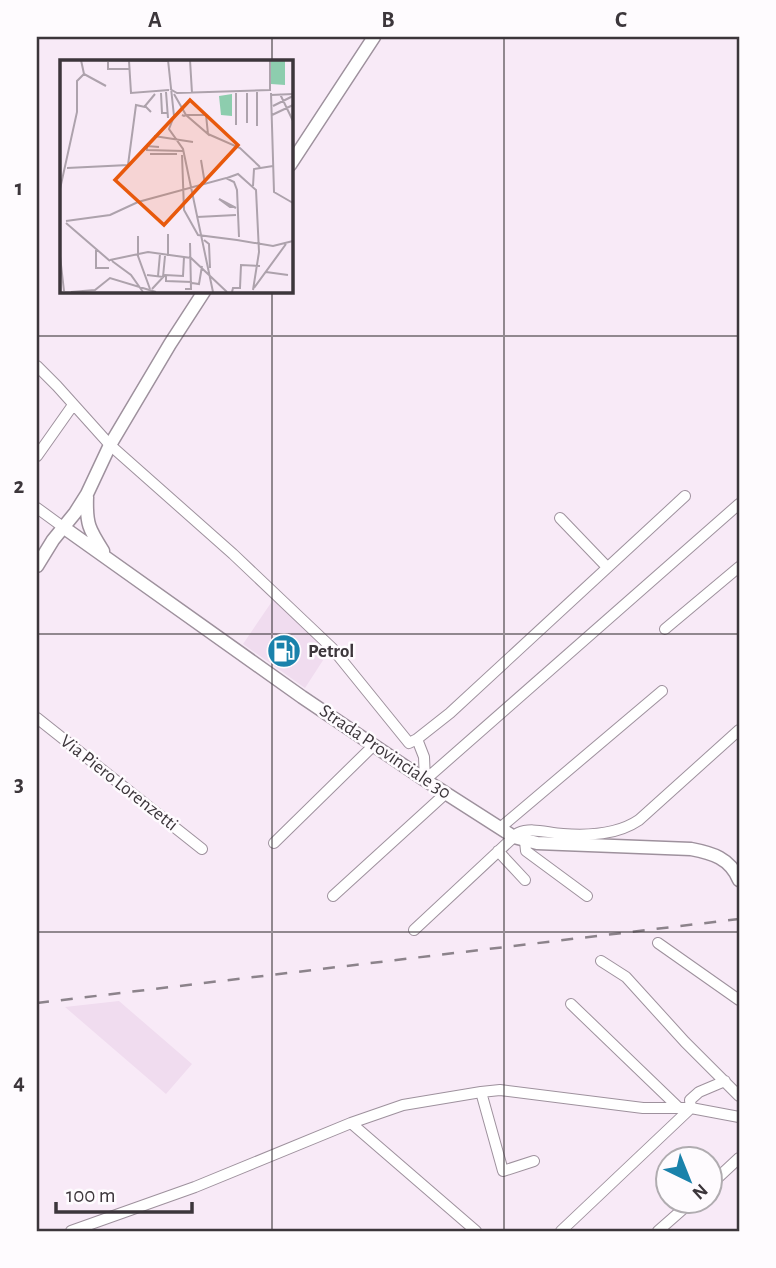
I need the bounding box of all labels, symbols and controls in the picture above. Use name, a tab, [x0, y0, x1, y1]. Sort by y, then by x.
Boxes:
text: A	[148, 9, 162, 32]
text: B	[381, 9, 395, 32]
text: C	[615, 9, 627, 32]
inset map	[60, 60, 292, 292]
text: 1	[15, 177, 23, 200]
text: 2	[14, 475, 25, 498]
fuel station icon: Petrol	[265, 632, 303, 670]
place label: Petrol	[308, 642, 354, 661]
street label: Strada Provinciale 30	[316, 701, 454, 803]
street label: Via Piero Lorenzetti	[57, 731, 181, 835]
text: 3	[14, 773, 24, 796]
text: 4	[13, 1071, 25, 1094]
north arrow	[654, 1146, 724, 1216]
scale bar	[56, 1170, 192, 1214]
text: N	[688, 1180, 711, 1203]
text: 100 m	[66, 1185, 116, 1206]

